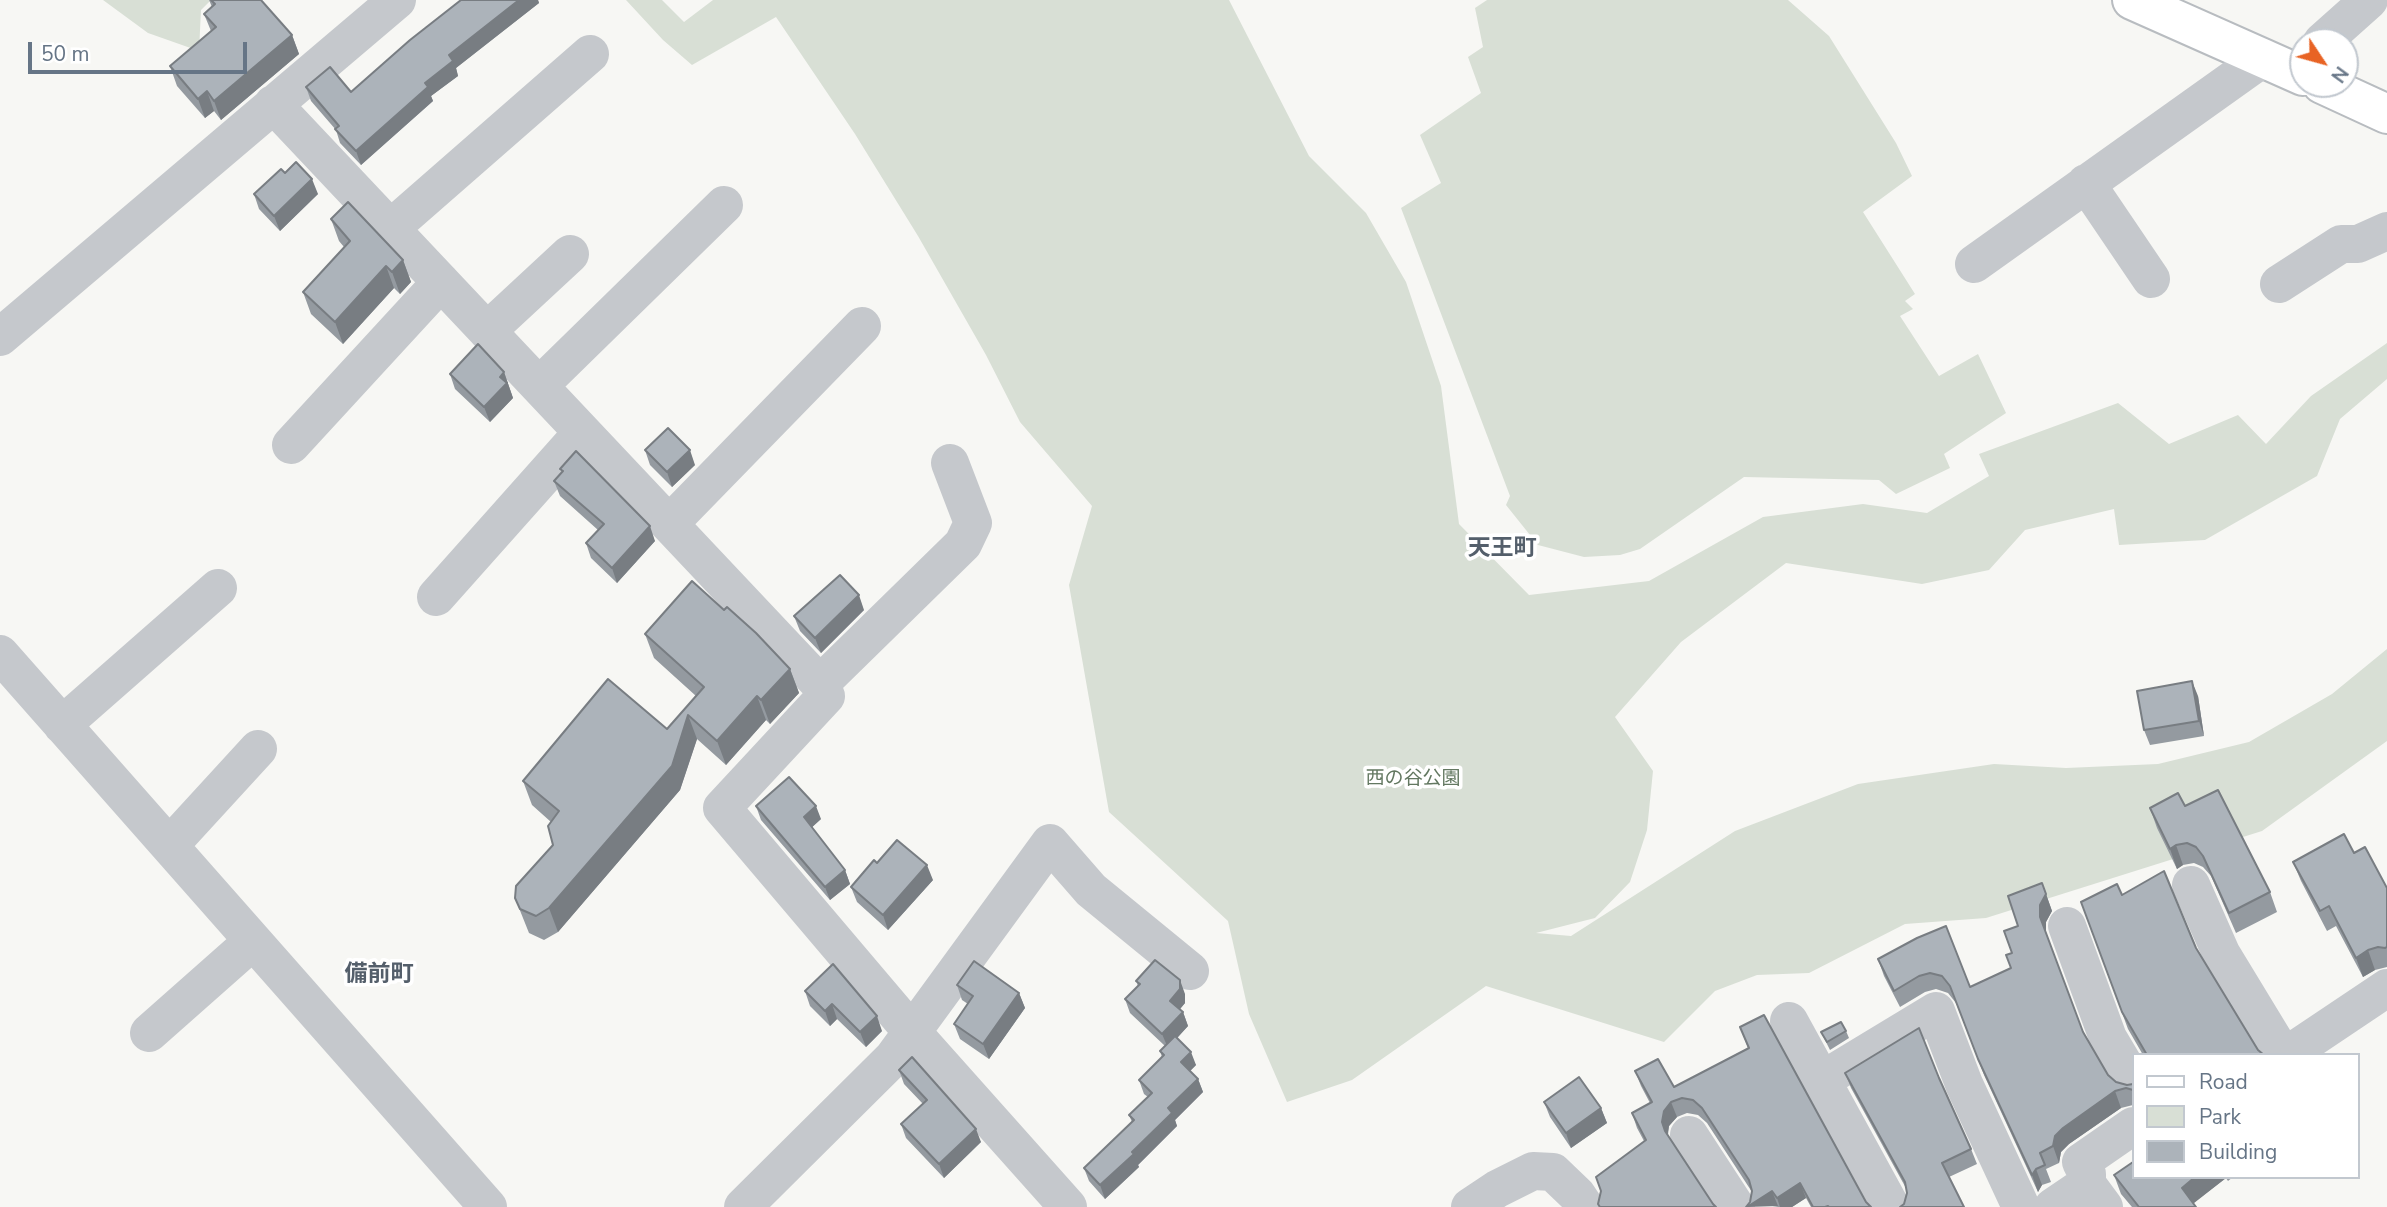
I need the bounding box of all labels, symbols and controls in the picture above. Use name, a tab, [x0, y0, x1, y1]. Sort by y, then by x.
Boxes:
scale bar	[32, 28, 250, 72]
north arrow	[2289, 28, 2359, 98]
text: 50 m	[41, 40, 90, 68]
text: N	[2325, 61, 2354, 88]
district label: 天王町	[1468, 535, 1536, 563]
park label: 西の谷公園	[1366, 768, 1460, 790]
district label: 備前町	[345, 961, 413, 989]
legend	[2132, 1053, 2359, 1179]
text: Road	[2199, 1068, 2248, 1096]
text: Park	[2199, 1103, 2241, 1131]
text: Building	[2199, 1138, 2277, 1166]

